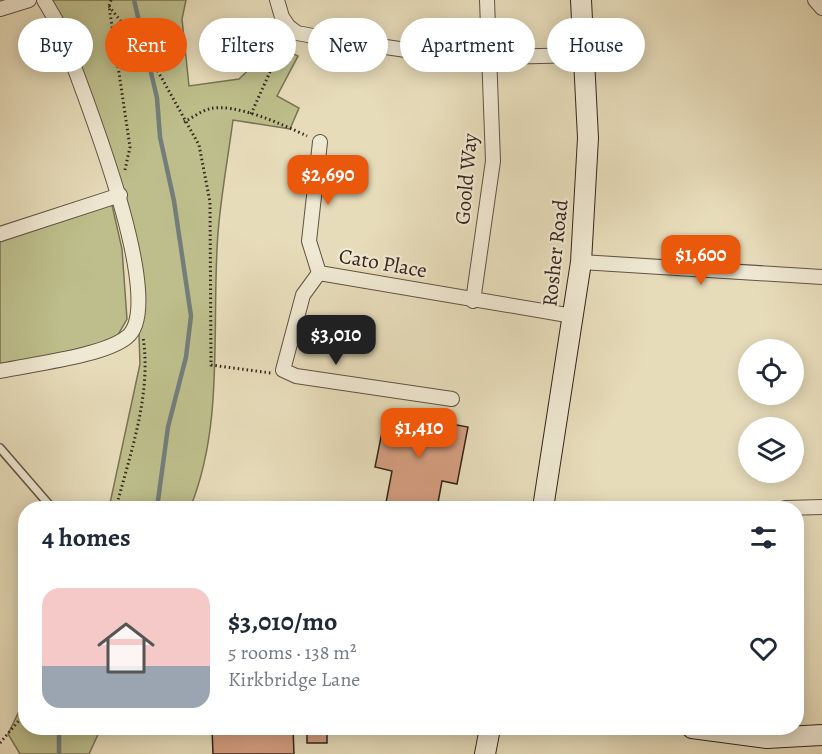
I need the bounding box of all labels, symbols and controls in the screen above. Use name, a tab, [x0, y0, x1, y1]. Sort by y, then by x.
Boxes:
chip: Buy	[18, 18, 93, 72]
chip: Rent	[105, 18, 187, 72]
chip: Filters	[199, 18, 296, 72]
chip: New	[308, 18, 388, 72]
chip: Apartment	[400, 18, 535, 72]
chip: House	[547, 18, 645, 72]
street label: Goold Way	[448, 131, 484, 226]
pin: $2,690	[279, 155, 377, 206]
text: $2,690	[301, 161, 355, 188]
street label: Rosher Road	[535, 197, 575, 308]
pin: $1,600	[652, 235, 750, 286]
street label: Cato Place	[337, 241, 429, 285]
text: $1,600	[675, 241, 727, 268]
pin: $3,010	[287, 315, 385, 366]
text: $3,010	[311, 321, 361, 348]
map controls	[738, 339, 804, 483]
button: locate	[738, 339, 804, 405]
pin: $1,410	[370, 408, 468, 459]
text: $1,410	[395, 414, 443, 441]
button: layers	[738, 417, 804, 483]
text: 4 homes	[42, 520, 131, 555]
icon: filters	[747, 521, 780, 554]
text: $3,010/mo	[228, 604, 338, 639]
icon: home	[90, 612, 162, 684]
icon: heart	[747, 632, 780, 665]
text: 5 rooms · 138 m²	[228, 639, 357, 666]
text: Kirkbridge Lane	[228, 666, 360, 693]

